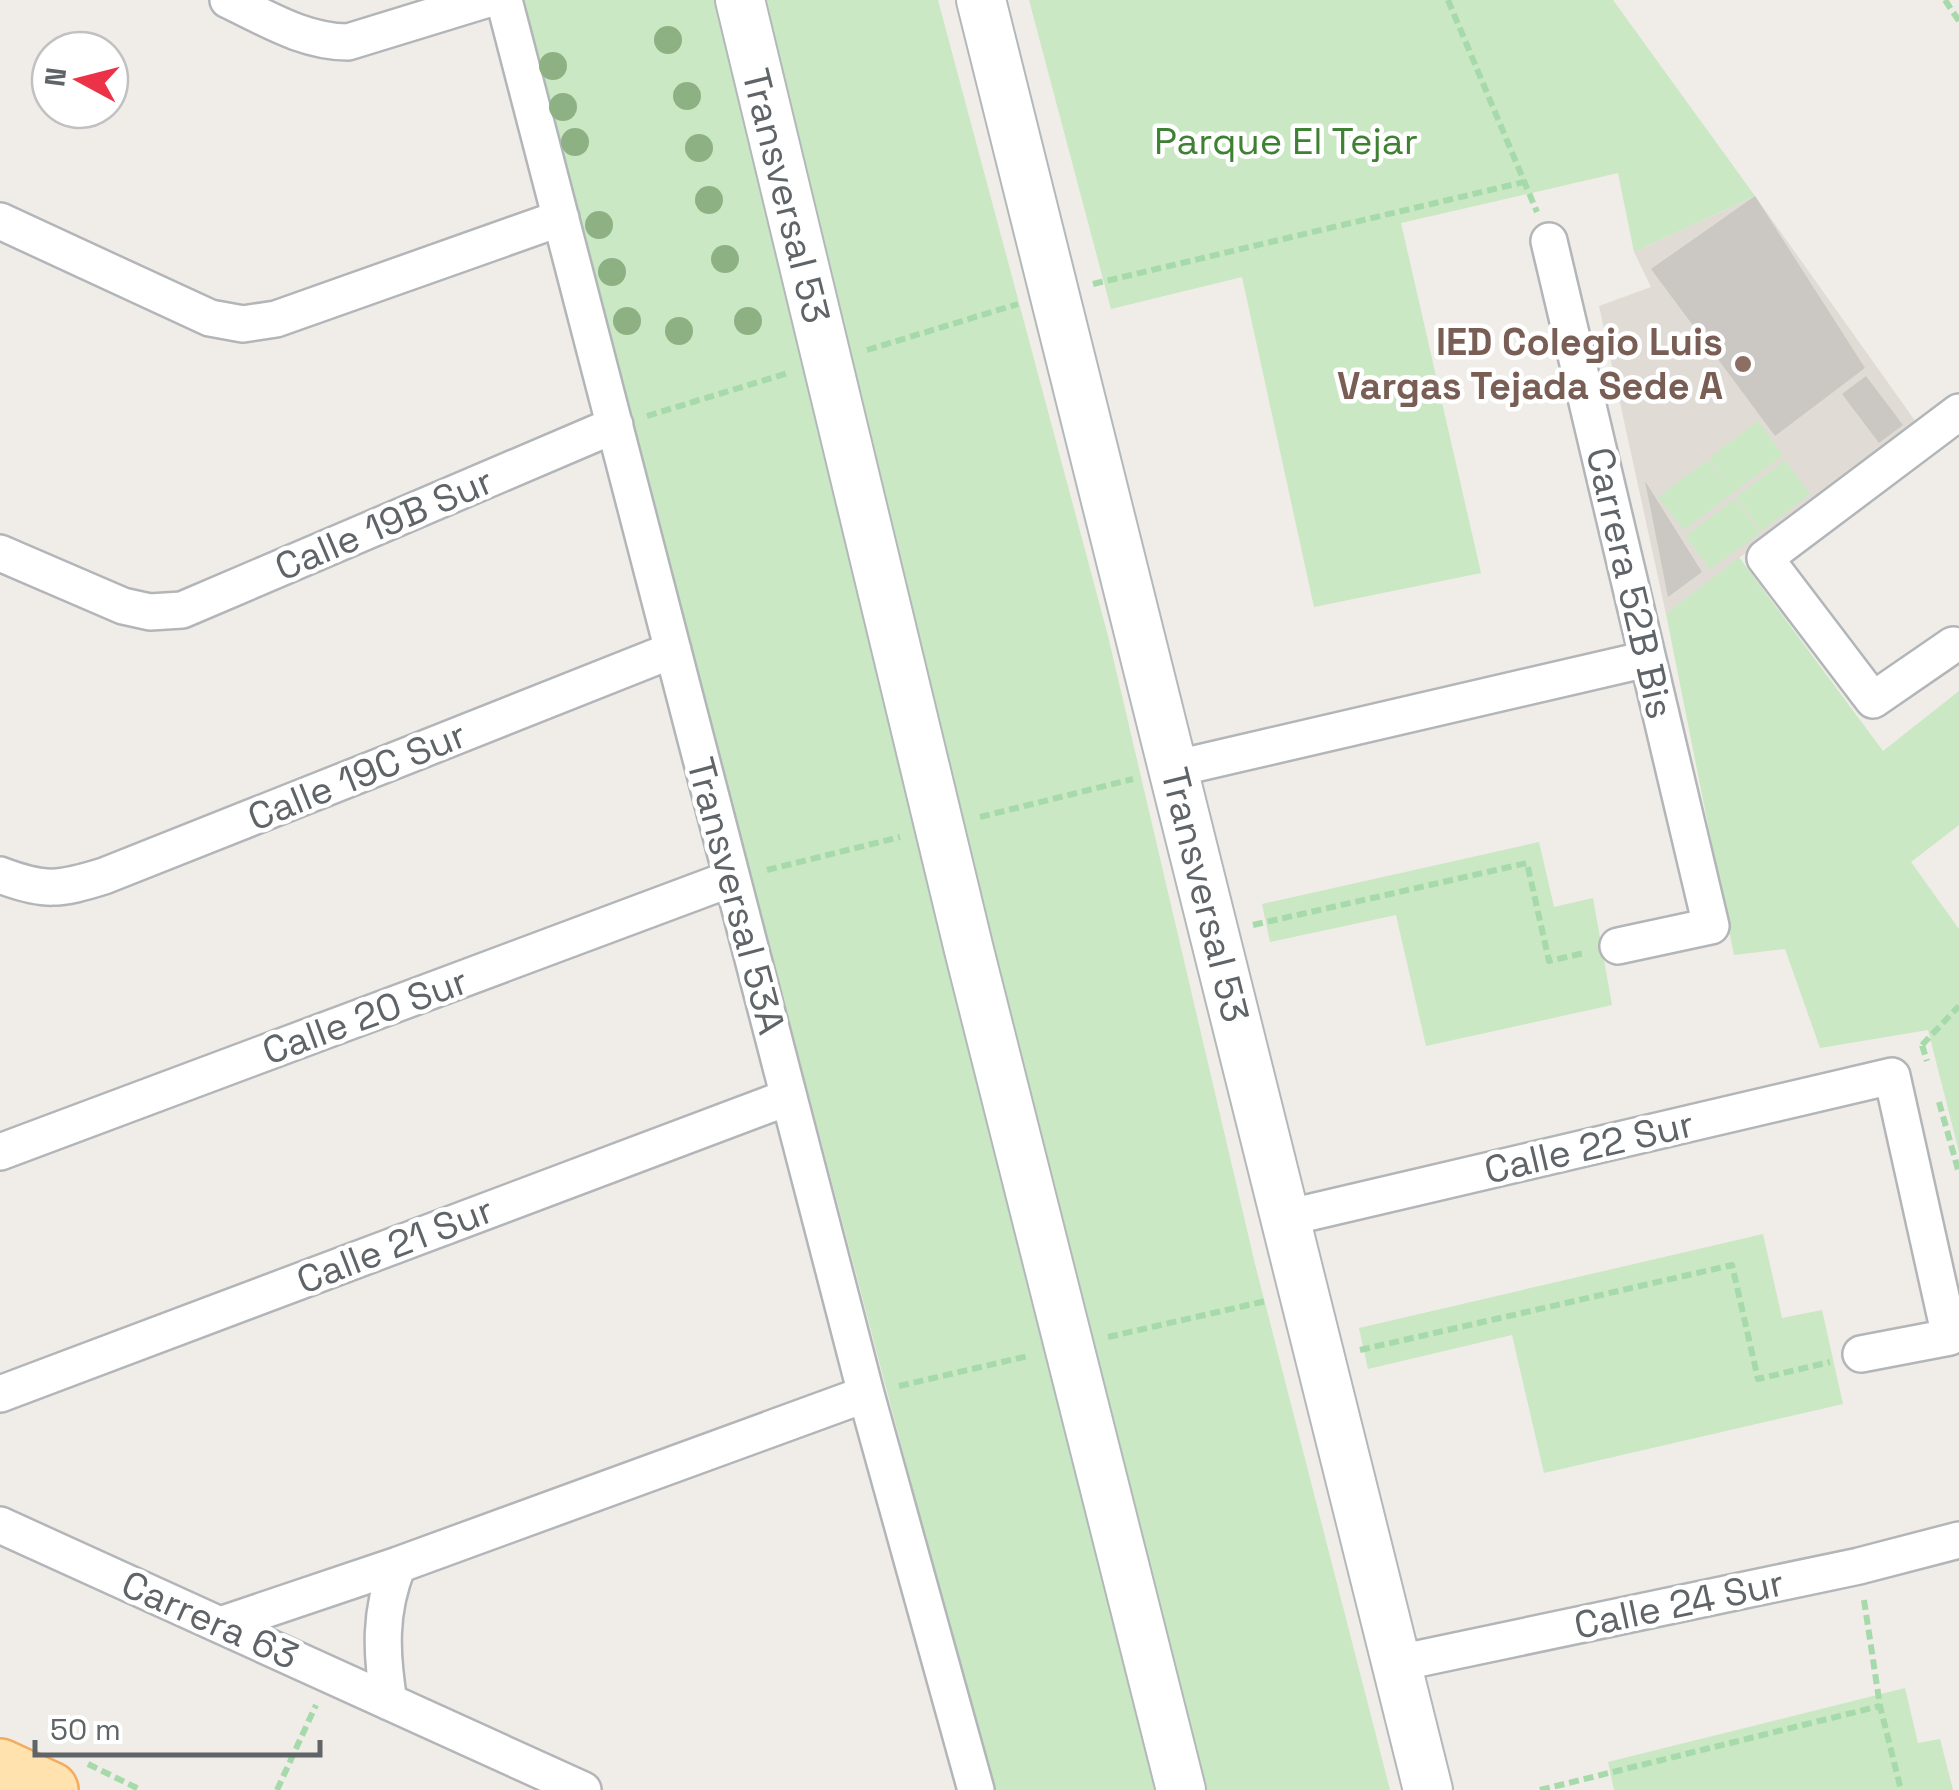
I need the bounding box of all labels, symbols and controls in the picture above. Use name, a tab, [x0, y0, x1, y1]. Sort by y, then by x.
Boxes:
north arrow	[30, 30, 130, 130]
street label: Transversal 53	[731, 64, 841, 328]
text: N	[36, 65, 74, 88]
park label: Parque El Tejar	[1154, 117, 1418, 165]
place label: IED Colegio Luis Vargas Tejada Sede A	[1337, 318, 1723, 410]
marker: IED Colegio Luis Vargas Tejada Sede A	[1732, 353, 1754, 375]
street label: Carrera 52B Bis	[1575, 443, 1685, 723]
street label: Calle 19B Sur	[268, 457, 500, 591]
street label: Calle 19C Sur	[241, 710, 473, 842]
street label: Transversal 53A	[676, 753, 796, 1039]
street label: Transversal 53	[1150, 763, 1260, 1027]
street label: Calle 20 Sur	[256, 957, 474, 1075]
street label: Calle 22 Sur	[1480, 1100, 1698, 1194]
street label: Calle 21 Sur	[290, 1186, 500, 1304]
street label: Calle 24 Sur	[1570, 1558, 1788, 1650]
street label: Carrera 63	[114, 1560, 306, 1680]
scale bar	[35, 1695, 320, 1757]
text: 50 m	[50, 1710, 121, 1749]

